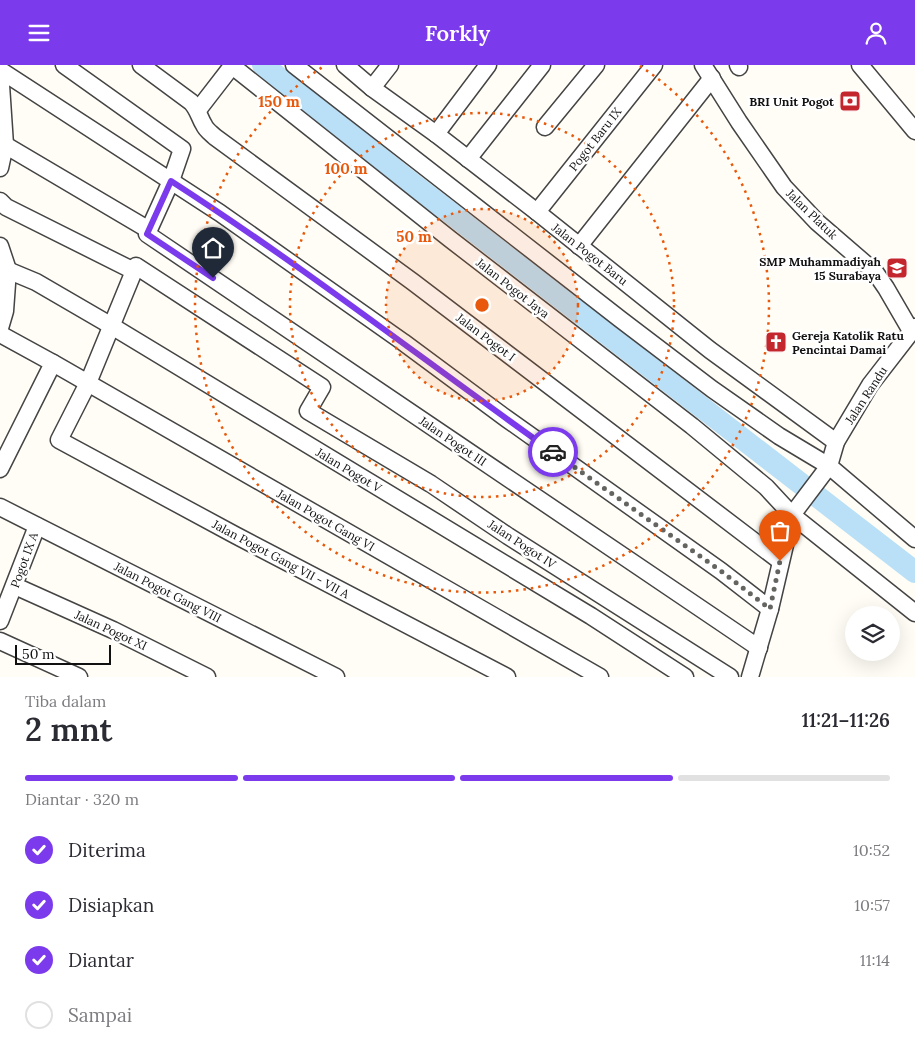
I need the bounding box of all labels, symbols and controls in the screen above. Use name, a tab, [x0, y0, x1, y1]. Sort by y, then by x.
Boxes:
icon: menu	[25, 19, 53, 47]
text: Forkly	[425, 19, 490, 47]
icon: person	[862, 19, 890, 47]
bank icon: BRI Unit Pogot	[838, 89, 862, 113]
text: 150 m	[258, 92, 300, 111]
place label: BRI Unit Pogot	[749, 94, 835, 109]
street label: Pogot Baru IX	[566, 104, 625, 174]
text: 100 m	[325, 159, 368, 178]
street label: Jalan Platuk	[783, 185, 841, 242]
street label: Jalan Pogot Baru	[548, 219, 631, 288]
pin	[192, 227, 234, 278]
text: 50 m	[396, 227, 432, 246]
icon: home	[199, 234, 227, 262]
street label: Jalan Pogot Jaya	[473, 254, 553, 321]
place label: SMP Muhammadiyah 15 Surabaya	[759, 254, 882, 283]
school or university icon: SMP Muhammadiyah 15 Surabaya	[885, 256, 909, 280]
centre of rings	[473, 296, 491, 314]
street label: Jalan Pogot I	[453, 309, 518, 364]
place label: Gereja Katolik Ratu Pencintai Damai	[792, 328, 904, 357]
church icon: Gereja Katolik Ratu Pencintai Damai	[764, 330, 788, 354]
street label: Jalan Randu	[841, 363, 890, 427]
street label: Jalan Pogot III	[416, 412, 490, 469]
courier	[528, 427, 578, 477]
icon: car	[539, 438, 567, 466]
street label: Jalan Pogot V	[313, 444, 385, 496]
street label: Jalan Pogot Gang VI	[274, 485, 377, 554]
pin	[759, 510, 801, 561]
street label: Jalan Pogot Gang VII - VII A	[209, 516, 352, 602]
street label: Jalan Pogot IV	[484, 516, 560, 572]
icon: bag	[766, 517, 794, 545]
street label: Pogot IX A	[7, 530, 41, 590]
street label: Jalan Pogot Gang VIII	[111, 558, 224, 626]
street label: Jalan Pogot XI	[72, 606, 149, 653]
map controls	[845, 606, 900, 661]
button: layers	[845, 606, 900, 661]
scale bar	[15, 642, 111, 665]
text: 50 m	[22, 645, 55, 663]
text: Tiba dalam	[25, 691, 106, 711]
text: 11:21–11:26	[801, 708, 890, 732]
text: 2 mnt	[25, 709, 112, 750]
text: Diantar · 320 m	[25, 789, 139, 809]
icon: check	[25, 836, 53, 864]
text: Diterima	[68, 838, 146, 862]
text: 10:52	[853, 840, 890, 860]
icon: check	[25, 891, 53, 919]
text: Disiapkan	[68, 893, 154, 917]
text: 10:57	[854, 895, 890, 915]
icon: check	[25, 946, 53, 974]
text: Diantar	[68, 948, 134, 972]
text: 11:14	[860, 950, 890, 970]
text: Sampai	[68, 1003, 132, 1027]

